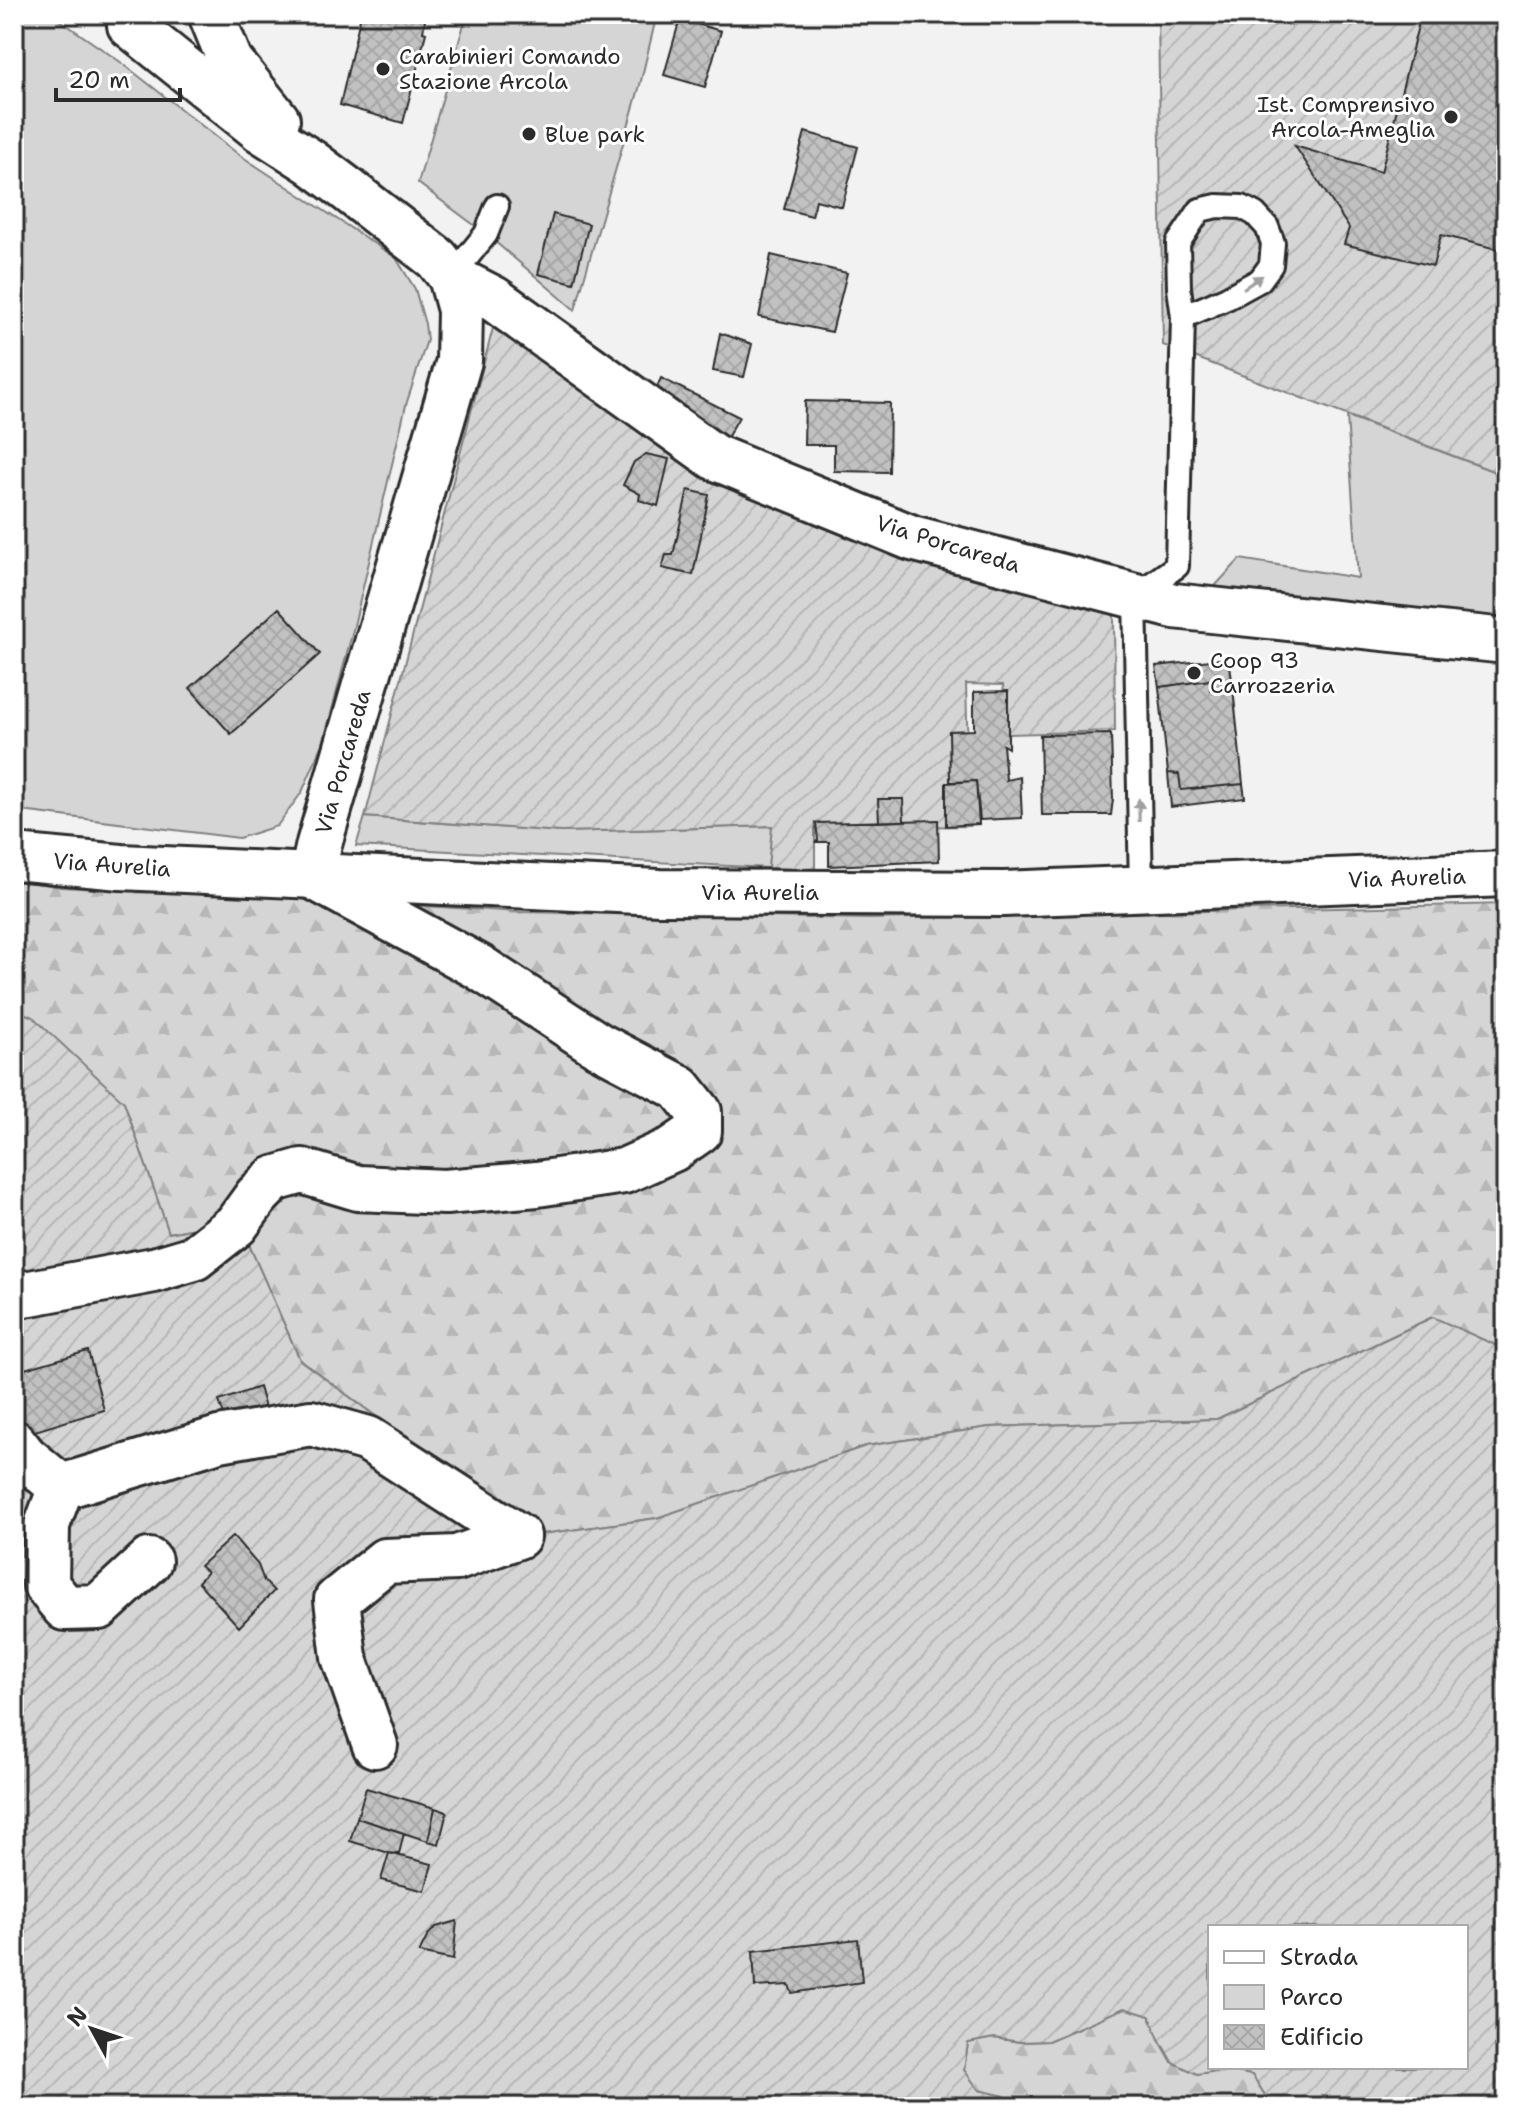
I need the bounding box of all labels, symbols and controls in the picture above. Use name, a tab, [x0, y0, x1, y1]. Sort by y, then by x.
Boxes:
place label: Carabinieri Comando Stazione Arcola	[399, 42, 621, 96]
scale bar	[56, 52, 180, 102]
marker: Carabinieri Comando Stazione Arcola	[374, 60, 392, 78]
text: 20 m	[68, 64, 130, 96]
place label: Ist. Comprensivo Arcola-Ameglia	[1257, 90, 1435, 144]
marker: Ist. Comprensivo Arcola-Ameglia	[1442, 108, 1460, 126]
place label: Blue park	[545, 120, 645, 149]
marker: Blue park	[520, 125, 538, 143]
one-way arrow	[1242, 275, 1263, 290]
street label: Via Porcareda	[872, 508, 1024, 580]
place label: Coop 93 Carrozzeria	[1210, 646, 1335, 700]
marker: Coop 93 Carrozzeria	[1185, 664, 1203, 682]
street label: Via Porcareda	[308, 686, 378, 838]
one-way arrow	[1133, 797, 1145, 822]
street label: Via Aurelia	[52, 846, 172, 884]
street label: Via Aurelia	[1348, 861, 1467, 895]
street label: Via Aurelia	[701, 878, 819, 907]
legend	[1208, 1925, 1468, 2069]
text: Strada	[1280, 1941, 1358, 1973]
text: Parco	[1280, 1981, 1343, 2013]
north arrow	[52, 1989, 132, 2069]
text: N	[60, 2000, 94, 2032]
text: Edificio	[1280, 2021, 1364, 2053]

